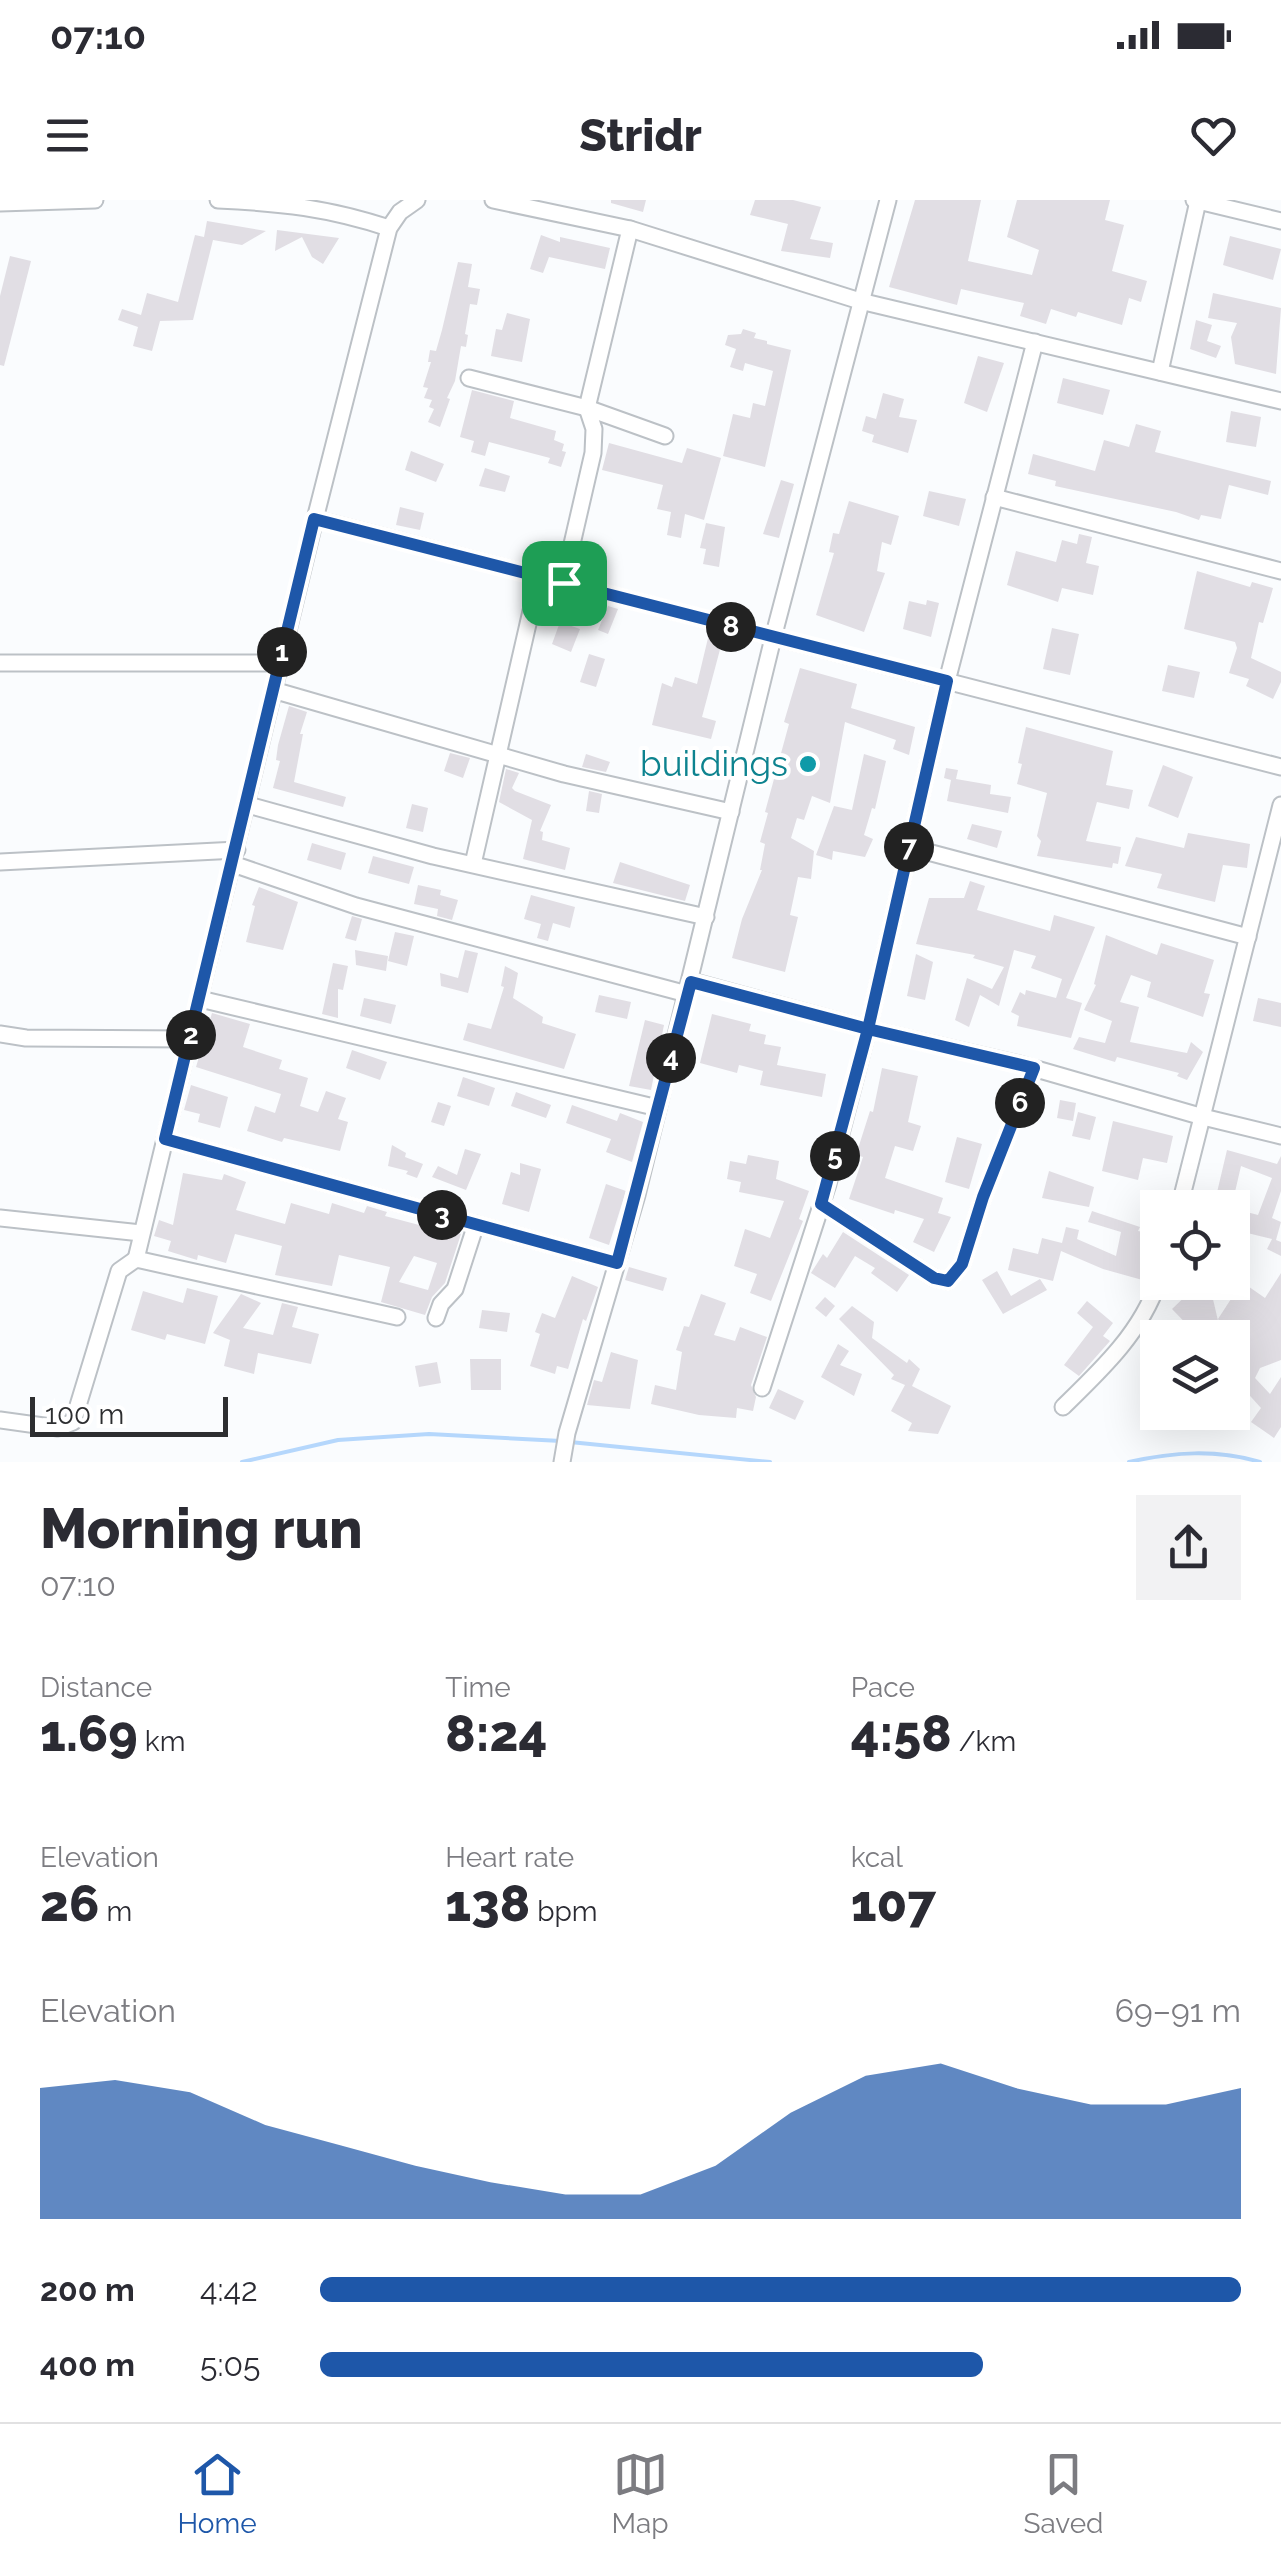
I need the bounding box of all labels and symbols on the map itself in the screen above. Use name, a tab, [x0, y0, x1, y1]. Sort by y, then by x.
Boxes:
pin	[522, 541, 607, 626]
pin: 8	[706, 602, 756, 652]
pin: 1	[257, 627, 307, 677]
place label: buildings	[640, 743, 788, 784]
marker: buildings	[797, 753, 819, 775]
pin: 7	[884, 822, 934, 872]
pin: 2	[166, 1010, 216, 1060]
pin: 4	[646, 1033, 696, 1083]
pin: 6	[995, 1078, 1045, 1128]
pin: 5	[810, 1131, 860, 1181]
pin: 3	[417, 1190, 467, 1240]
scale bar	[30, 1392, 228, 1436]

